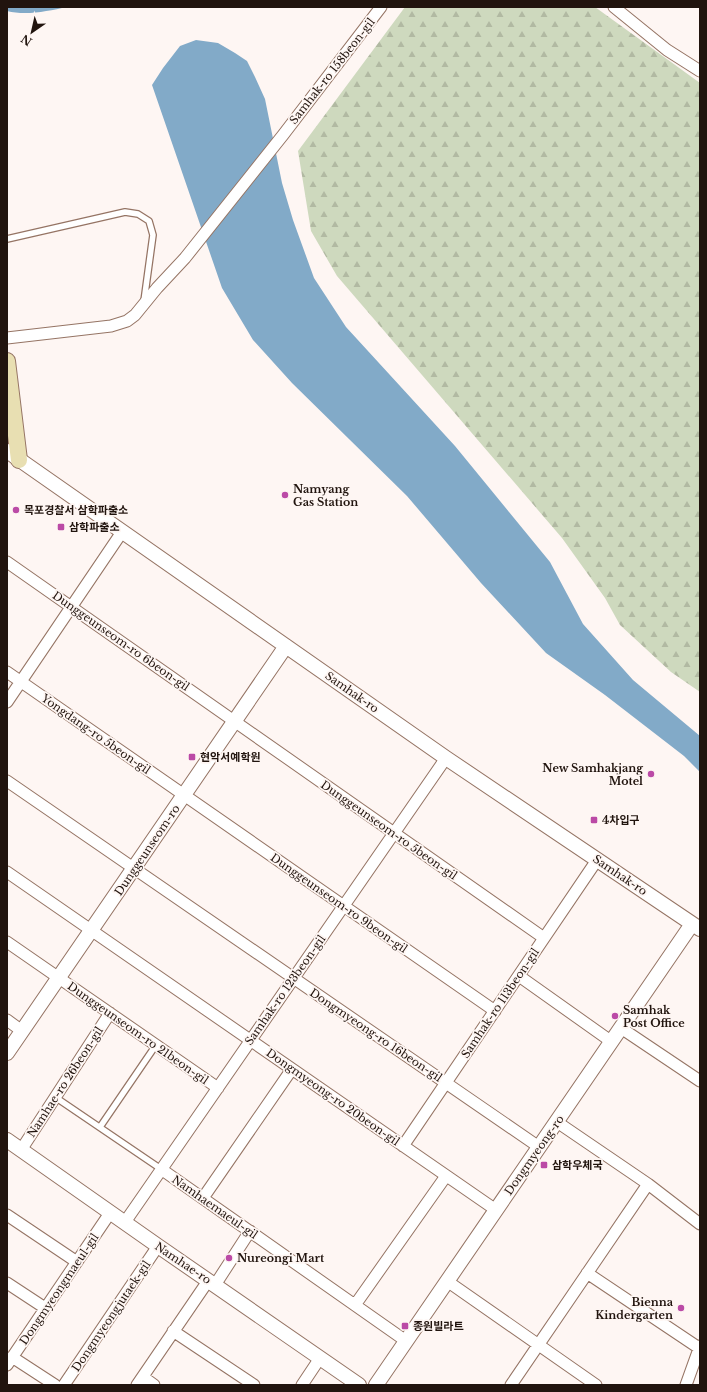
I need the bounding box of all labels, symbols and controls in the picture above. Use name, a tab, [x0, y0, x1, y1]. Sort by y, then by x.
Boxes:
north arrow	[12, 12, 52, 52]
street label: Samhak-ro 158beon-gil	[286, 15, 378, 127]
text: N	[18, 31, 35, 49]
place label: Namyang Gas Station	[293, 482, 358, 509]
marker: Namyang Gas Station	[280, 490, 290, 500]
place label: 목포경찰서 삼학파출소	[24, 503, 128, 517]
marker: 목포경찰서 삼학파출소	[11, 505, 21, 515]
place label: 삼학파출소	[69, 520, 120, 534]
marker: 삼학파출소	[56, 522, 66, 532]
street label: Dunggeunseom-ro 6beon-gil	[50, 588, 193, 694]
street label: Samhak-ro	[322, 668, 382, 716]
street label: Yongdang-ro 5beon-gil	[38, 690, 154, 777]
place label: 현악서예학원	[200, 750, 261, 764]
marker: 현악서예학원	[187, 752, 197, 762]
place label: New Samhakjang Motel	[542, 761, 643, 788]
marker: New Samhakjang Motel	[646, 769, 656, 779]
street label: Dunggeunseom-ro 5beon-gil	[318, 777, 460, 883]
street label: Dunggeunseom-ro	[111, 802, 183, 898]
place label: 4차입구	[602, 813, 640, 827]
marker: 4차입구	[589, 815, 599, 825]
street label: Dunggeunseom-ro 9beon-gil	[268, 850, 411, 956]
street label: Samhak-ro	[590, 852, 650, 898]
street label: Samhak-ro 123beon-gil	[242, 932, 329, 1048]
street label: Samhak-ro 113beon-gil	[458, 945, 542, 1061]
street label: Dunggeunseom-ro 21beon-gil	[65, 979, 212, 1087]
street label: Dongmyeong-ro 16beon-gil	[307, 985, 445, 1085]
place label: Samhak Post Office	[623, 1003, 685, 1030]
marker: Samhak Post Office	[610, 1011, 620, 1021]
street label: Namhae-ro 26beon-gil	[24, 1024, 106, 1140]
street label: Dongmyeong-ro 20beon-gil	[264, 1045, 403, 1149]
street label: Dongmyeong-ro	[501, 1112, 567, 1198]
place label: 삼학우체국	[552, 1158, 603, 1172]
marker: 삼학우체국	[539, 1160, 549, 1170]
street label: Namhaemaeul-gil	[169, 1172, 261, 1242]
street label: Dongmyeongmaeul-gil	[16, 1230, 102, 1347]
street label: Namhae-ro	[152, 1239, 214, 1287]
place label: Nureongi Mart	[237, 1251, 325, 1265]
marker: Nureongi Mart	[224, 1253, 234, 1263]
street label: Dongmyeongjutaek-gil	[69, 1258, 154, 1374]
place label: Bienna Kindergarten	[595, 1295, 674, 1322]
marker: Bienna Kindergarten	[676, 1303, 686, 1313]
place label: 종원빌라트	[413, 1319, 464, 1333]
marker: 종원빌라트	[400, 1321, 410, 1331]

